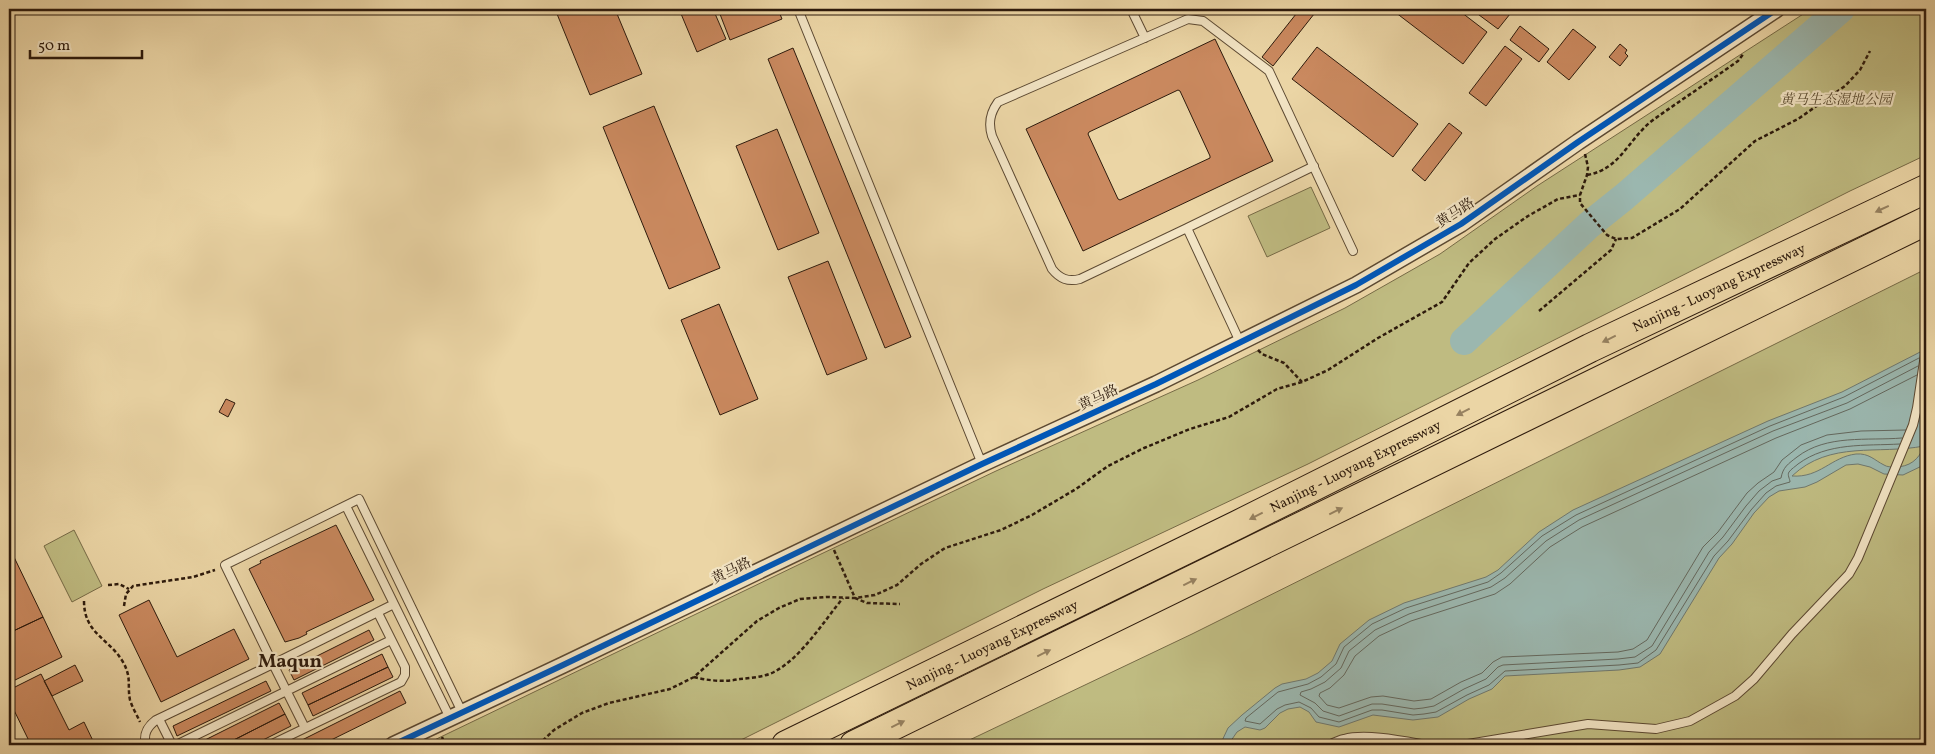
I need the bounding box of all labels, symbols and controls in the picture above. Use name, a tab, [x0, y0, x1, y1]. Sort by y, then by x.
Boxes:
scale bar	[30, 28, 142, 60]
text: 50 m	[38, 36, 70, 57]
park label: 黄马生态湿地公园	[1780, 91, 1894, 110]
street label: 黄马路	[1433, 194, 1479, 233]
one-way arrow	[1875, 205, 1889, 213]
street label: Nanjing - Luoyang Expressway	[1630, 239, 1809, 338]
one-way arrow	[1602, 335, 1616, 343]
street label: 黄马路	[1076, 381, 1122, 416]
one-way arrow	[1456, 408, 1471, 416]
street label: Nanjing - Luoyang Expressway	[1267, 416, 1445, 518]
one-way arrow	[1329, 507, 1343, 515]
one-way arrow	[1248, 511, 1263, 520]
street label: 黄马路	[709, 554, 755, 589]
one-way arrow	[1183, 578, 1197, 586]
street label: Nanjing - Luoyang Expressway	[903, 596, 1082, 696]
district label: Maqun	[258, 649, 322, 675]
one-way arrow	[1037, 649, 1051, 657]
one-way arrow	[890, 720, 905, 728]

